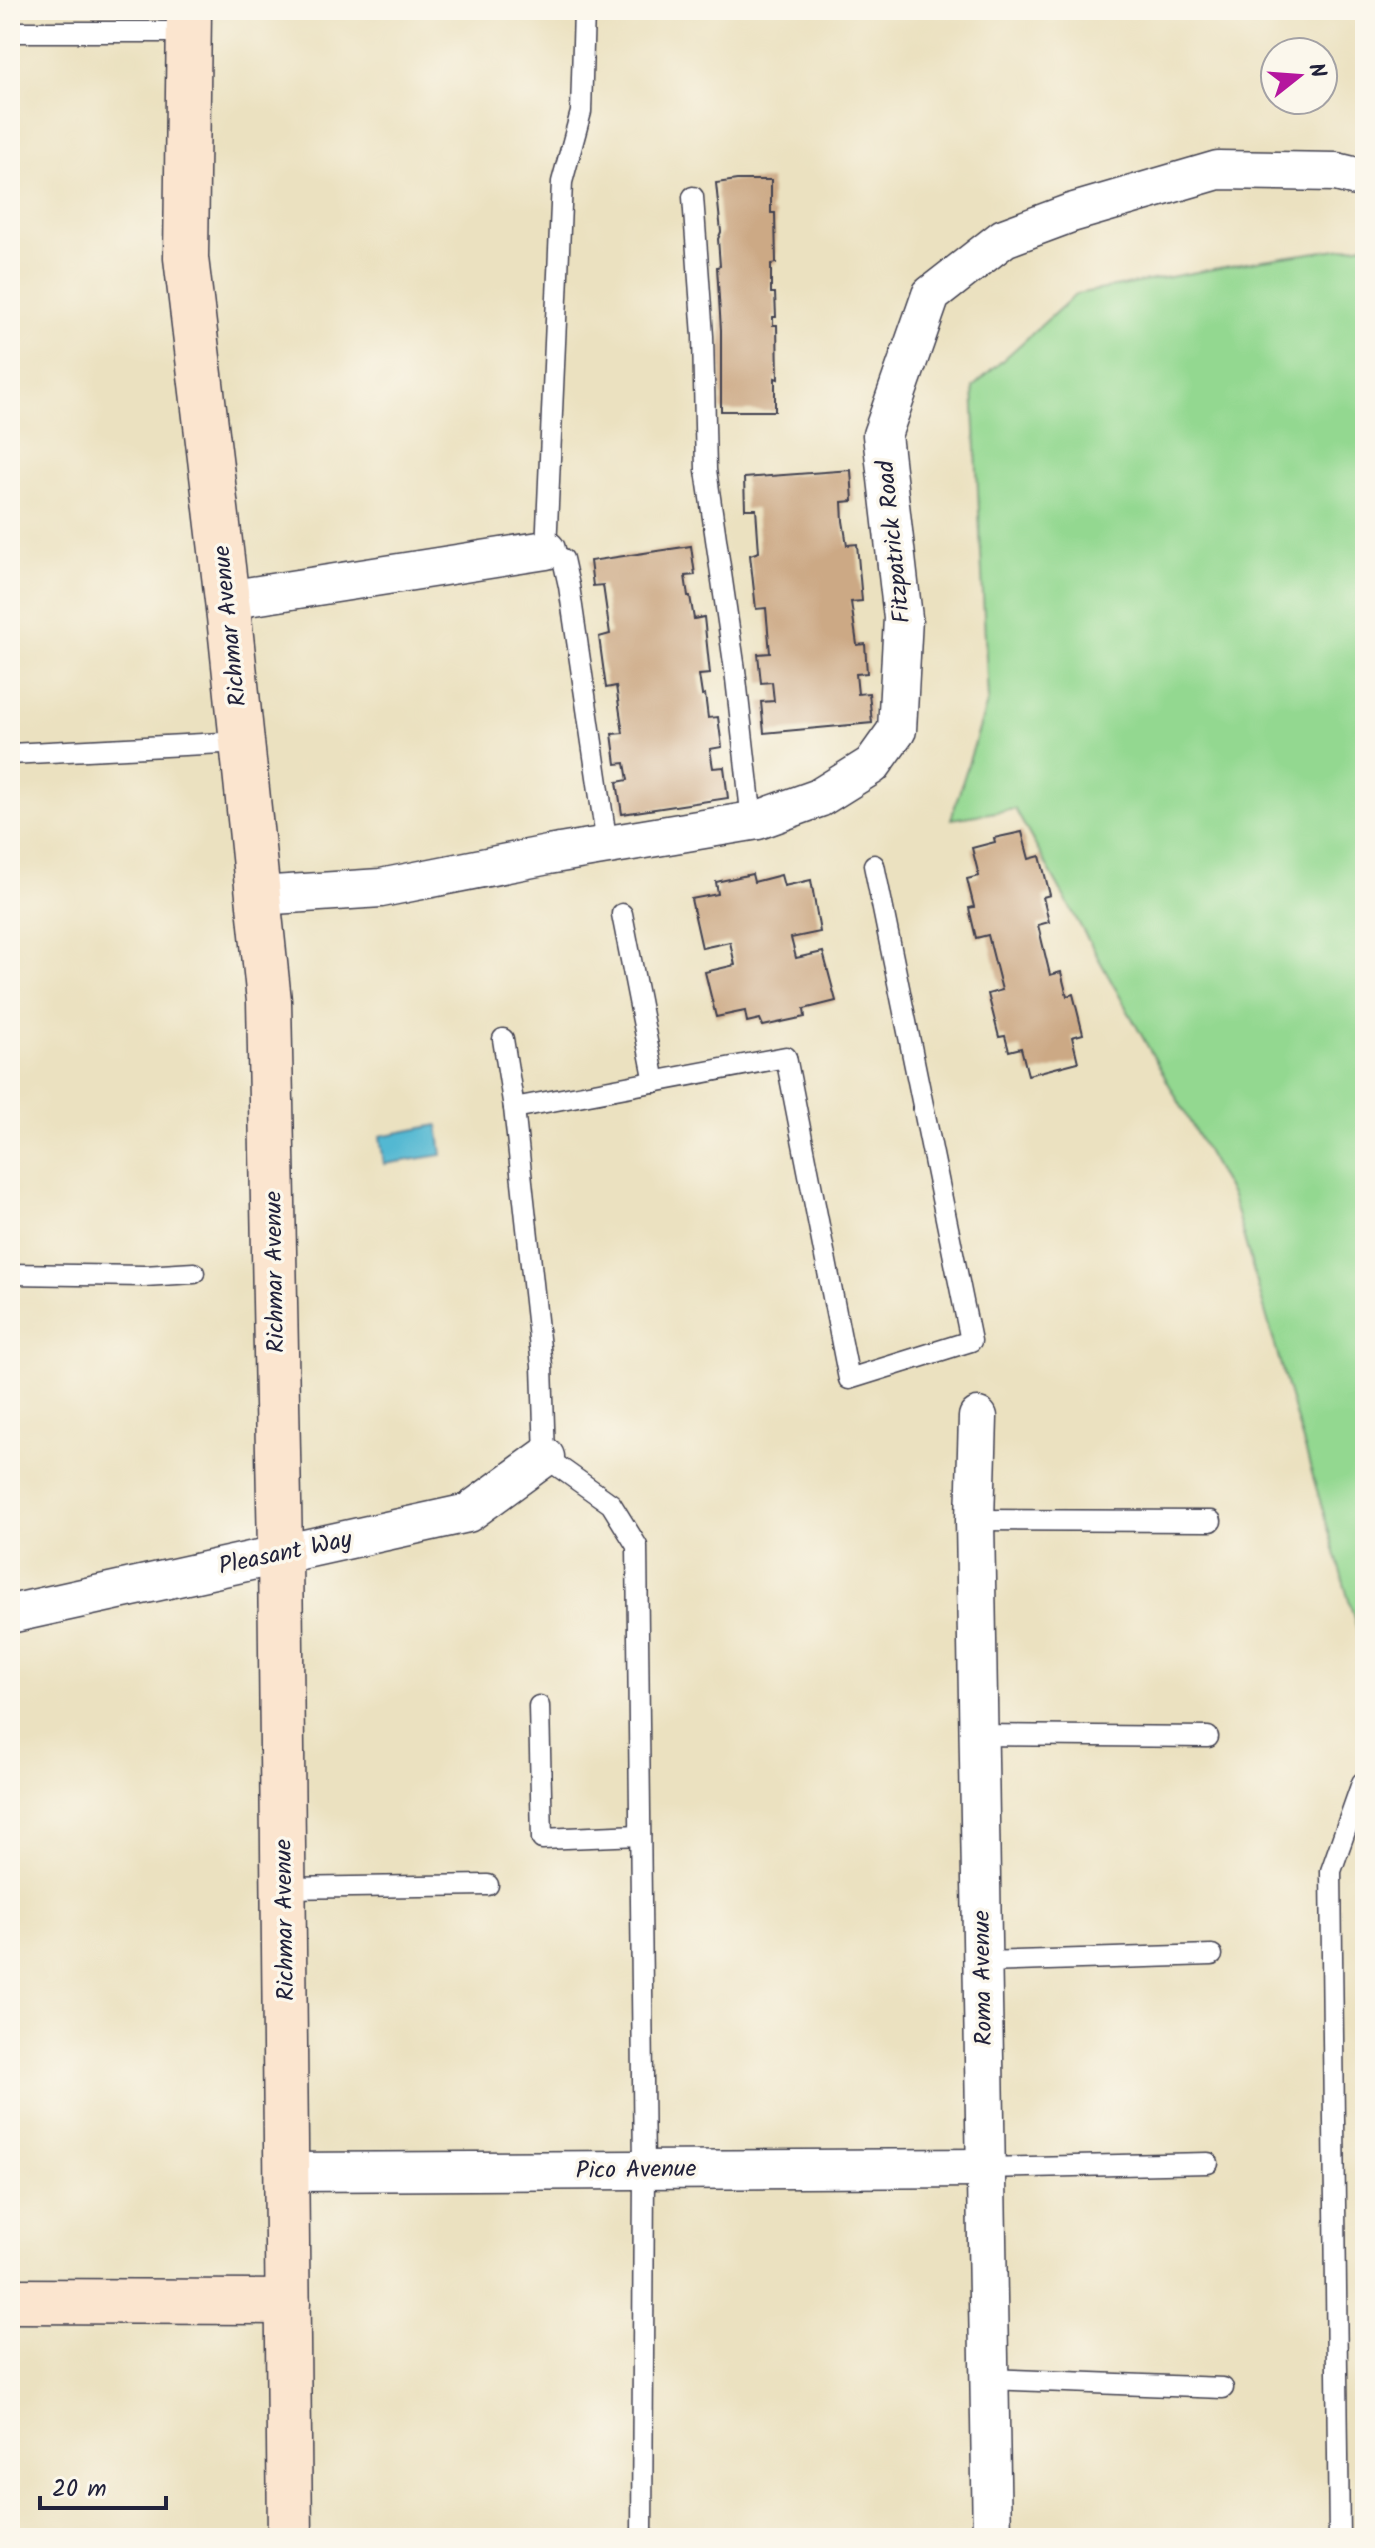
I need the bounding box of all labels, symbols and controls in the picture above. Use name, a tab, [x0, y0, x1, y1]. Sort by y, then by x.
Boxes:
north arrow	[1259, 36, 1339, 116]
text: N	[1297, 59, 1335, 83]
street label: Fitzpatrick Road	[866, 458, 922, 625]
street label: Richmar Avenue	[203, 543, 258, 708]
street label: Richmar Avenue	[255, 1191, 296, 1353]
street label: Pleasant Way	[215, 1520, 356, 1587]
street label: Richmar Avenue	[265, 1839, 306, 2001]
street label: Roma Avenue	[963, 1910, 1004, 2046]
street label: Pico Avenue	[575, 2150, 697, 2191]
scale bar	[40, 2460, 166, 2510]
text: 20 m	[52, 2470, 107, 2509]

